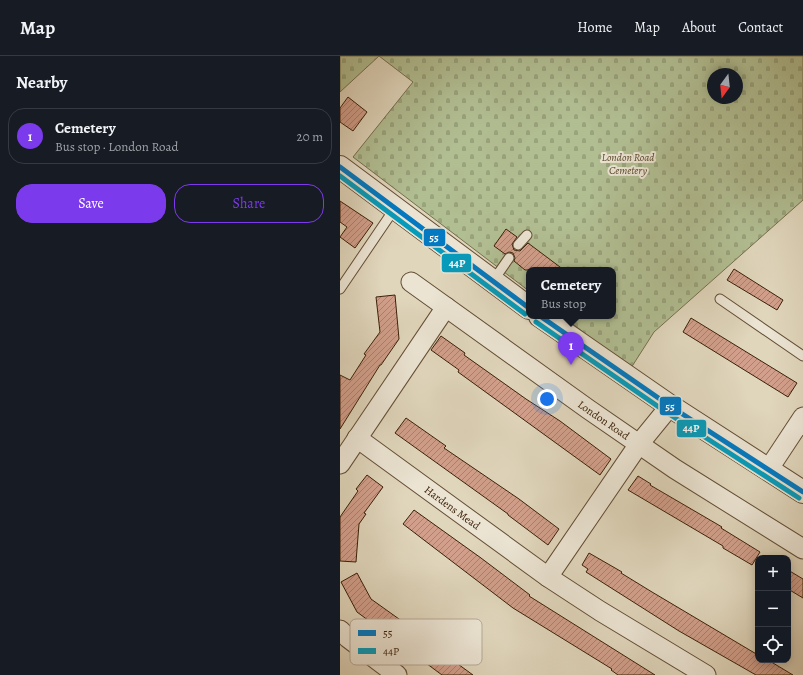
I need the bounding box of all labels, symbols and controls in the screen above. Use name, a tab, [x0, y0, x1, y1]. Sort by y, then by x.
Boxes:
text: Map	[20, 15, 55, 41]
text: Home	[577, 18, 612, 37]
text: Map	[634, 18, 660, 37]
text: About	[682, 18, 716, 37]
text: Contact	[738, 18, 783, 37]
north arrow	[707, 68, 743, 104]
text: Nearby	[16, 71, 67, 94]
text: Cemetery	[55, 118, 116, 138]
text: 1	[28, 128, 32, 145]
text: 20 m	[297, 128, 323, 145]
text: Bus stop · London Road	[55, 138, 179, 155]
park label: London Road Cemetery	[602, 150, 654, 178]
button: Save	[16, 184, 166, 223]
button: Share	[174, 184, 324, 223]
line badge: 55	[423, 228, 446, 247]
text: 55	[429, 230, 439, 245]
line badge: 44P	[441, 253, 472, 273]
text: 44P	[449, 256, 466, 271]
popup	[526, 267, 616, 319]
text: Cemetery	[541, 275, 601, 295]
text: Bus stop	[541, 295, 586, 312]
pin: 1	[558, 332, 584, 365]
your location	[537, 389, 557, 409]
line badge: 55	[659, 396, 682, 416]
street label: London Road	[575, 397, 633, 443]
text: 55	[665, 399, 675, 414]
line badge: 44P	[676, 419, 707, 438]
text: 44P	[683, 421, 700, 436]
street label: Hardens Mead	[421, 482, 484, 533]
map controls	[755, 555, 791, 663]
button: +	[755, 555, 791, 591]
button: −	[755, 591, 791, 627]
legend	[350, 619, 482, 665]
text: 55	[383, 626, 393, 641]
button: locate	[755, 627, 791, 663]
text: 44P	[383, 644, 399, 659]

